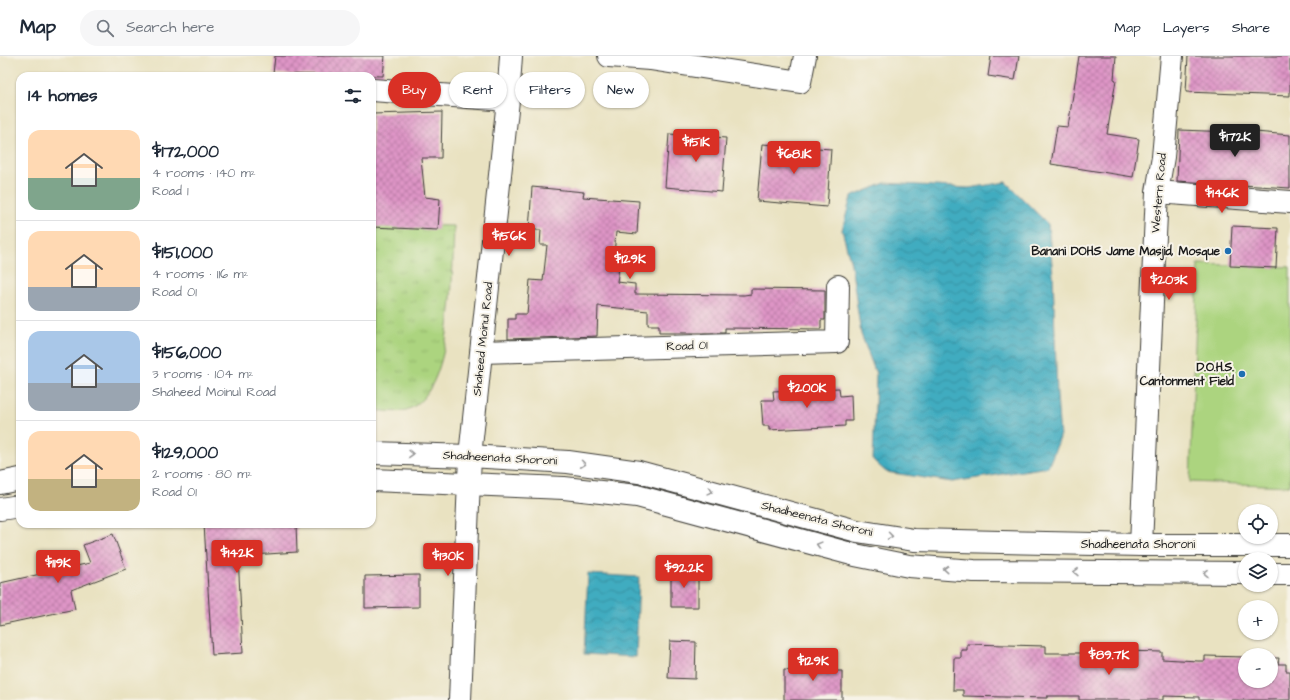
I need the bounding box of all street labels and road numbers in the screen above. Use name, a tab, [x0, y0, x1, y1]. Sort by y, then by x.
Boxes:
street label: Western Road	[1147, 152, 1171, 234]
street label: Shaheed Moinul Road	[469, 281, 497, 397]
street label: Road 01	[666, 337, 708, 355]
street label: Shadheenata Shoroni	[442, 447, 558, 469]
street label: Shadheenata Shoroni	[759, 497, 875, 541]
street label: Shadheenata Shoroni	[1081, 536, 1195, 553]

